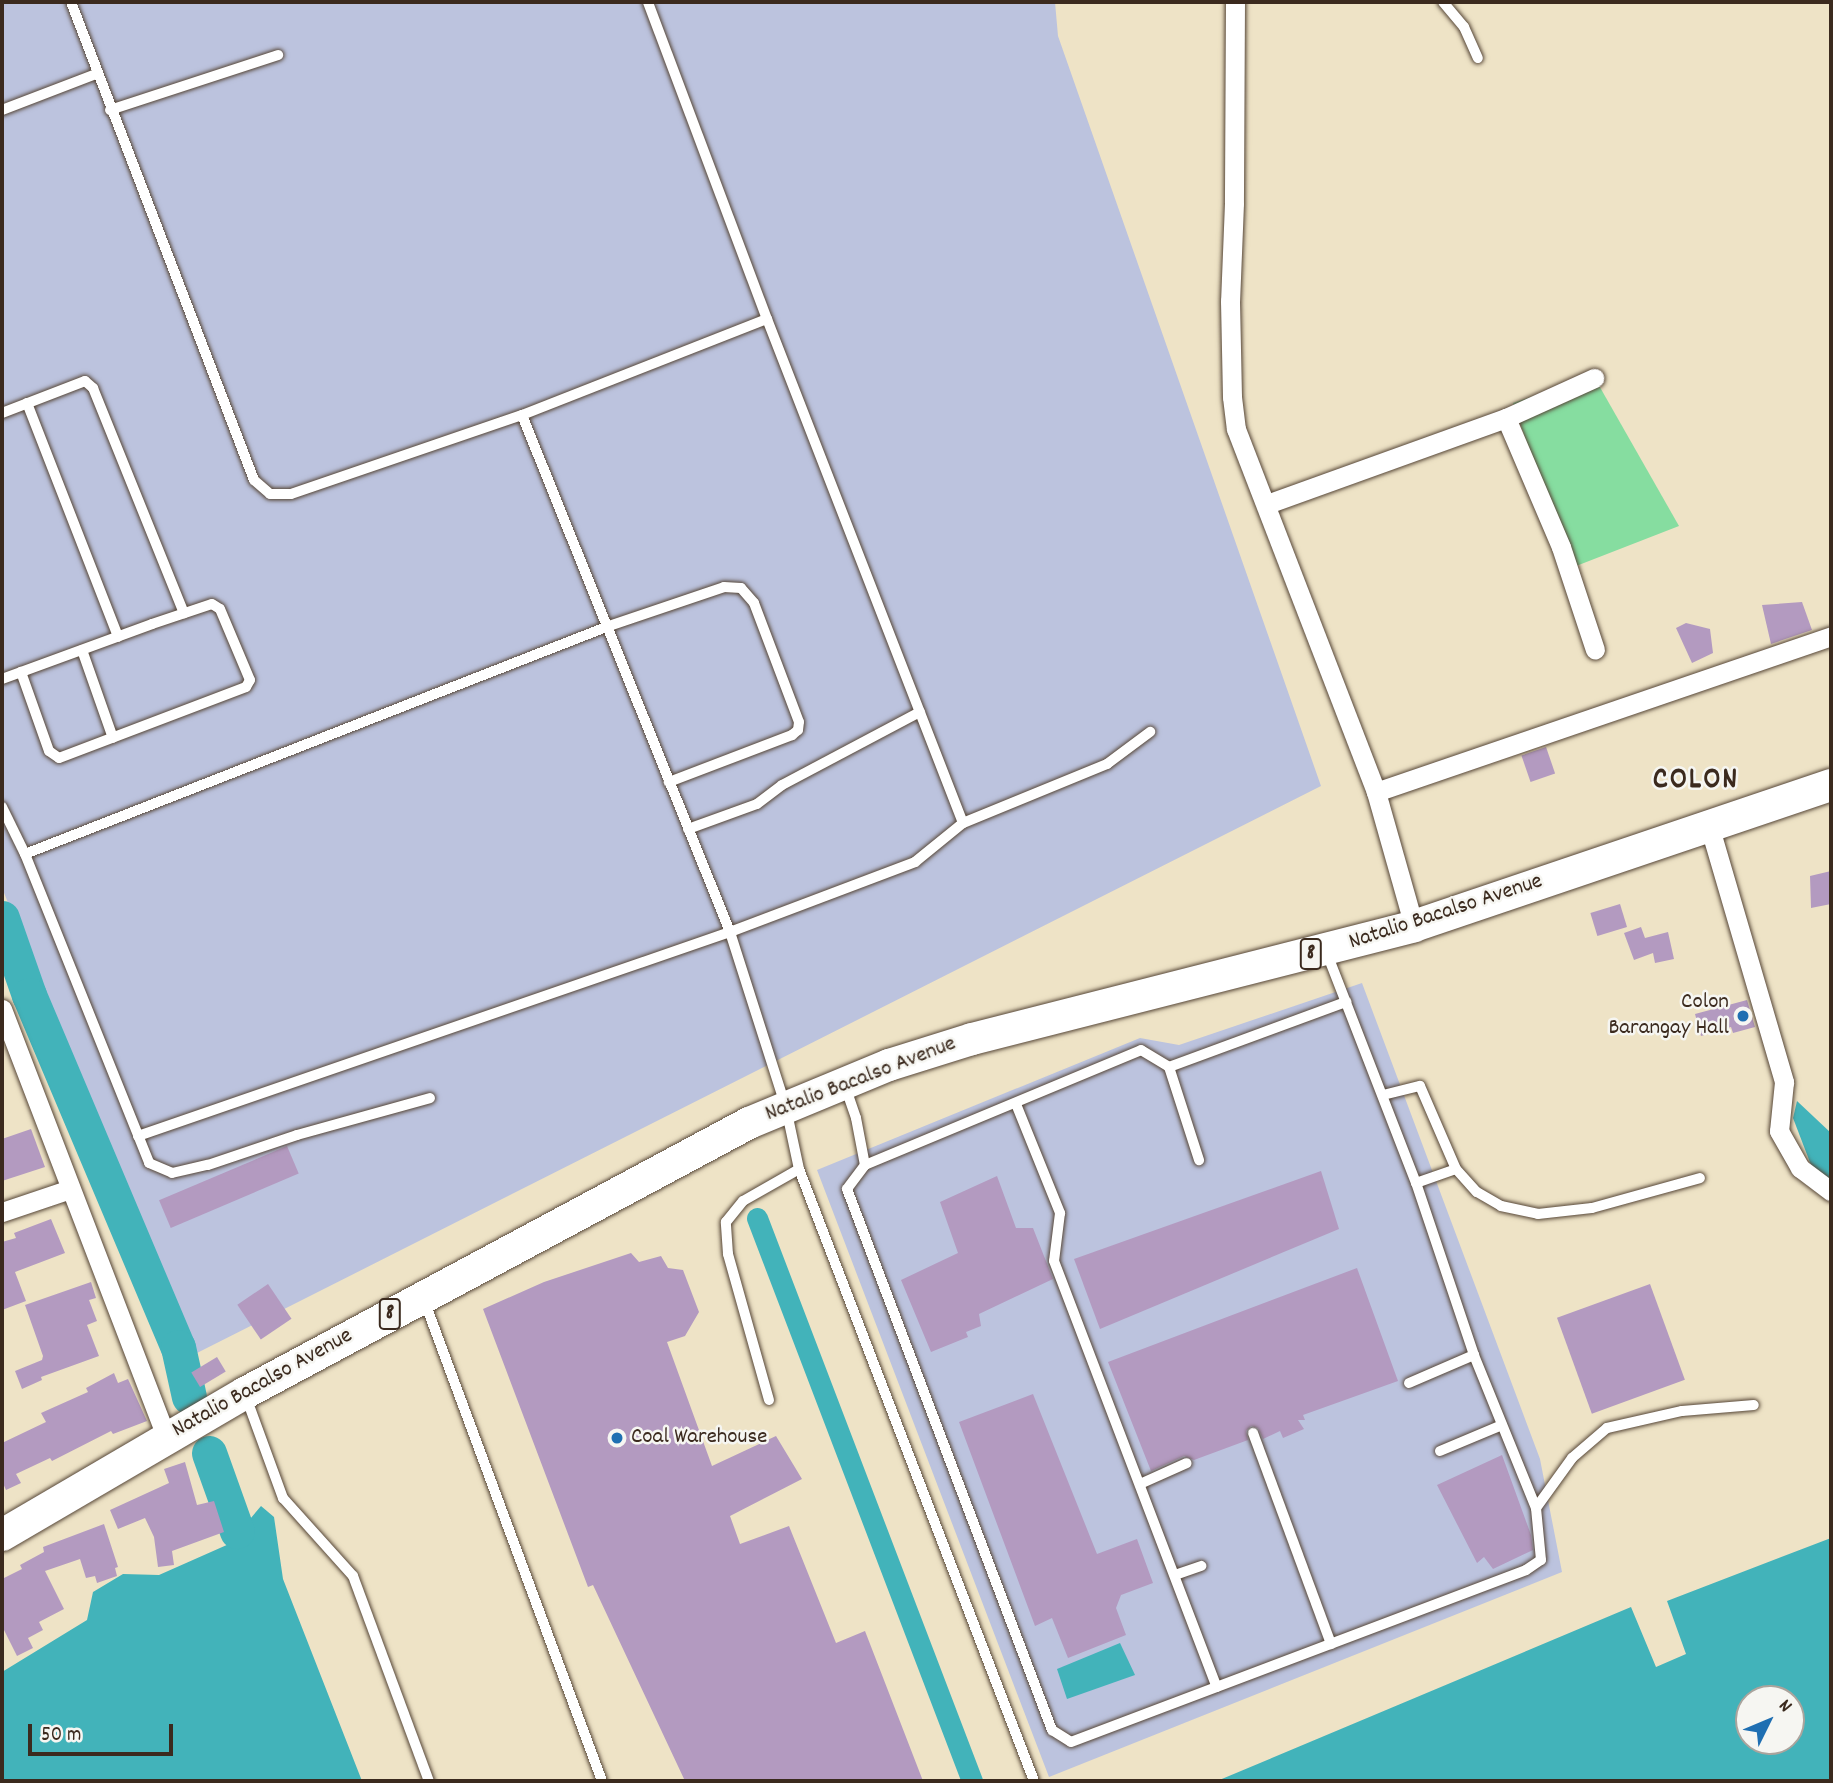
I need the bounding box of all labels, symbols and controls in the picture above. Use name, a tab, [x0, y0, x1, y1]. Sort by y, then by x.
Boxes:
district label: COLON	[1653, 764, 1739, 800]
street label: Natalio Bacalso Avenue	[1346, 869, 1546, 957]
road number: 8	[1299, 936, 1323, 972]
place label: Colon Barangay Hall	[1608, 989, 1729, 1043]
marker: Colon Barangay Hall	[1735, 1008, 1751, 1024]
street label: Natalio Bacalso Avenue	[762, 1031, 960, 1129]
road number: 8	[378, 1296, 402, 1332]
street label: Natalio Bacalso Avenue	[168, 1323, 358, 1445]
place label: Coal Warehouse	[631, 1424, 767, 1452]
marker: Coal Warehouse	[609, 1430, 625, 1446]
north arrow	[1735, 1685, 1805, 1755]
text: N	[1771, 1694, 1797, 1719]
scale bar	[32, 1710, 177, 1754]
text: 50 m	[41, 1721, 81, 1751]

